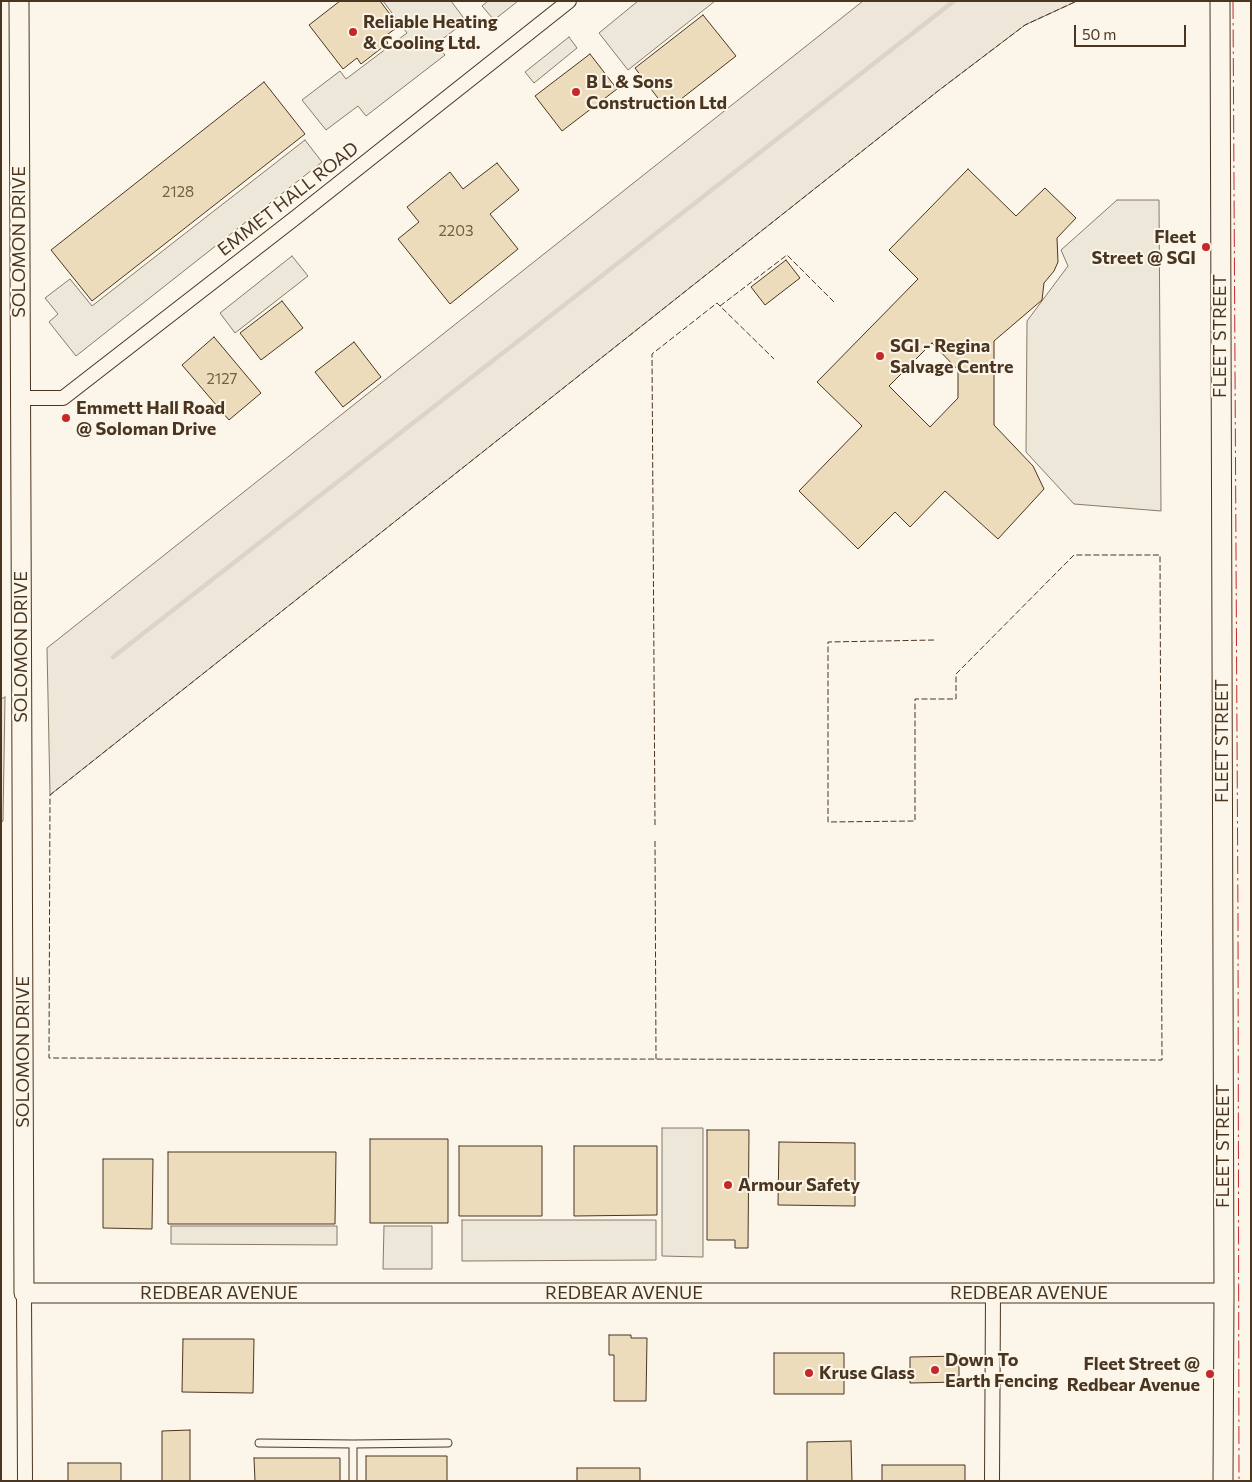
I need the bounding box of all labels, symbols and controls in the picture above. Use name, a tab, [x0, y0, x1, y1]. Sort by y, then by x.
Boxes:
place label: Reliable Heating & Cooling Ltd.	[363, 11, 498, 54]
scale bar	[1077, 15, 1190, 47]
text: 50 m	[1082, 25, 1116, 43]
marker: Reliable Heating & Cooling Ltd.	[347, 26, 359, 38]
place label: B L & Sons Construction Ltd	[586, 71, 727, 114]
marker: B L & Sons Construction Ltd	[570, 86, 582, 98]
street label: EMMET HALL ROAD	[213, 137, 363, 261]
street label: SOLOMON DRIVE	[8, 166, 30, 318]
house number: 2128	[162, 183, 194, 201]
house number: 2203	[439, 222, 473, 240]
place label: Fleet Street @ SGI	[1092, 226, 1196, 268]
marker: Fleet Street @ SGI	[1200, 241, 1212, 253]
street label: FLEET STREET	[1209, 274, 1231, 398]
place label: SGI - Regina Salvage Centre	[890, 335, 1013, 378]
marker: SGI - Regina Salvage Centre	[874, 350, 886, 362]
house number: 2127	[207, 370, 237, 388]
place label: Emmett Hall Road @ Soloman Drive	[76, 397, 225, 439]
marker: Emmett Hall Road @ Soloman Drive	[60, 412, 72, 424]
street label: SOLOMON DRIVE	[10, 571, 32, 723]
street label: FLEET STREET	[1211, 679, 1233, 803]
street label: SOLOMON DRIVE	[12, 976, 34, 1128]
street label: FLEET STREET	[1212, 1084, 1234, 1208]
place label: Armour Safety	[738, 1174, 860, 1196]
marker: Armour Safety	[722, 1179, 734, 1191]
street label: REDBEAR AVENUE	[140, 1282, 298, 1304]
street label: REDBEAR AVENUE	[545, 1282, 703, 1304]
street label: REDBEAR AVENUE	[950, 1282, 1108, 1304]
place label: Down To Earth Fencing	[945, 1349, 1058, 1392]
place label: Fleet Street @ Redbear Avenue	[1067, 1353, 1200, 1396]
place label: Kruse Glass	[819, 1362, 915, 1384]
marker: Down To Earth Fencing	[929, 1364, 941, 1376]
marker: Kruse Glass	[803, 1367, 815, 1379]
marker: Fleet Street @ Redbear Avenue	[1204, 1368, 1216, 1380]

